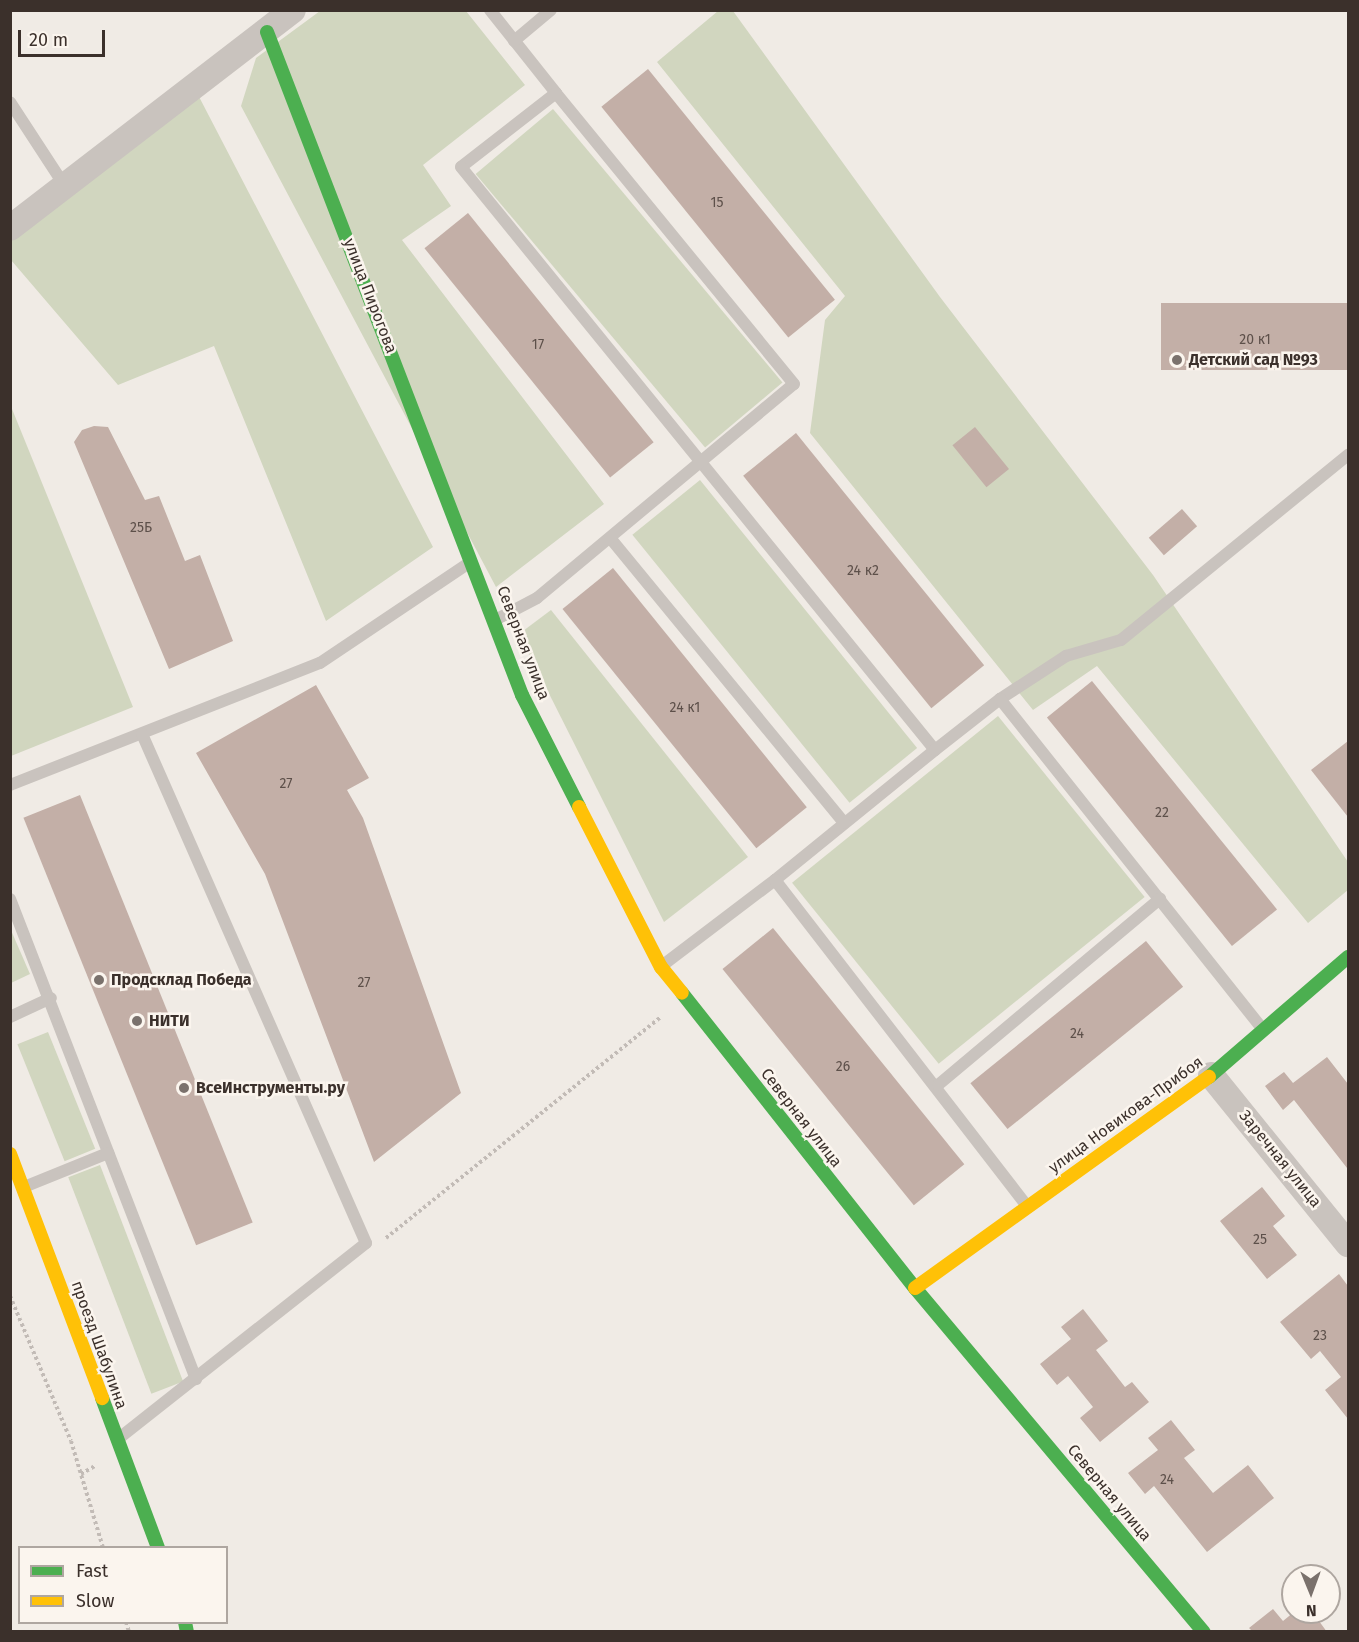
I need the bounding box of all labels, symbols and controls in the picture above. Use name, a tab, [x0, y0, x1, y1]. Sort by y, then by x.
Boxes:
scale bar	[21, 18, 108, 56]
text: 20 m	[29, 29, 68, 51]
house number: 15	[710, 195, 724, 211]
street label: улица Пирогова	[339, 236, 401, 356]
house number: 20 к1	[1239, 332, 1271, 348]
house number: 17	[532, 337, 544, 353]
place label: Детский сад №93	[1189, 350, 1318, 370]
marker: Детский сад №93	[1170, 353, 1184, 367]
house number: 25Б	[130, 520, 152, 536]
house number: 24 к2	[847, 563, 879, 579]
street label: Северная улица	[492, 583, 554, 703]
house number: 24 к1	[670, 700, 700, 716]
house number: 27	[279, 776, 293, 792]
house number: 22	[1155, 805, 1169, 821]
place label: Продсклад Победа	[111, 970, 252, 990]
marker: Продсклад Победа	[92, 973, 106, 987]
house number: 27	[357, 975, 371, 991]
place label: НИТИ	[149, 1011, 190, 1031]
marker: НИТИ	[130, 1014, 144, 1028]
house number: 24	[1070, 1026, 1084, 1042]
street label: улица Новикова-Прибоя	[1045, 1053, 1207, 1177]
house number: 26	[836, 1059, 850, 1075]
street label: Северная улица	[756, 1065, 846, 1171]
place label: ВсеИнструменты.ру	[196, 1078, 345, 1098]
marker: ВсеИнструменты.ру	[177, 1081, 191, 1095]
street label: Заречная улица	[1235, 1106, 1325, 1212]
house number: 25	[1253, 1232, 1267, 1248]
street label: проезд Шабулина	[67, 1278, 131, 1412]
house number: 23	[1313, 1328, 1327, 1344]
street label: Северная улица	[1063, 1441, 1155, 1545]
house number: 24	[1160, 1472, 1174, 1488]
legend	[18, 1546, 228, 1624]
text: Fast	[76, 1560, 108, 1582]
north arrow	[1281, 1564, 1341, 1624]
text: Slow	[76, 1590, 114, 1612]
text: N	[1306, 1601, 1317, 1620]

